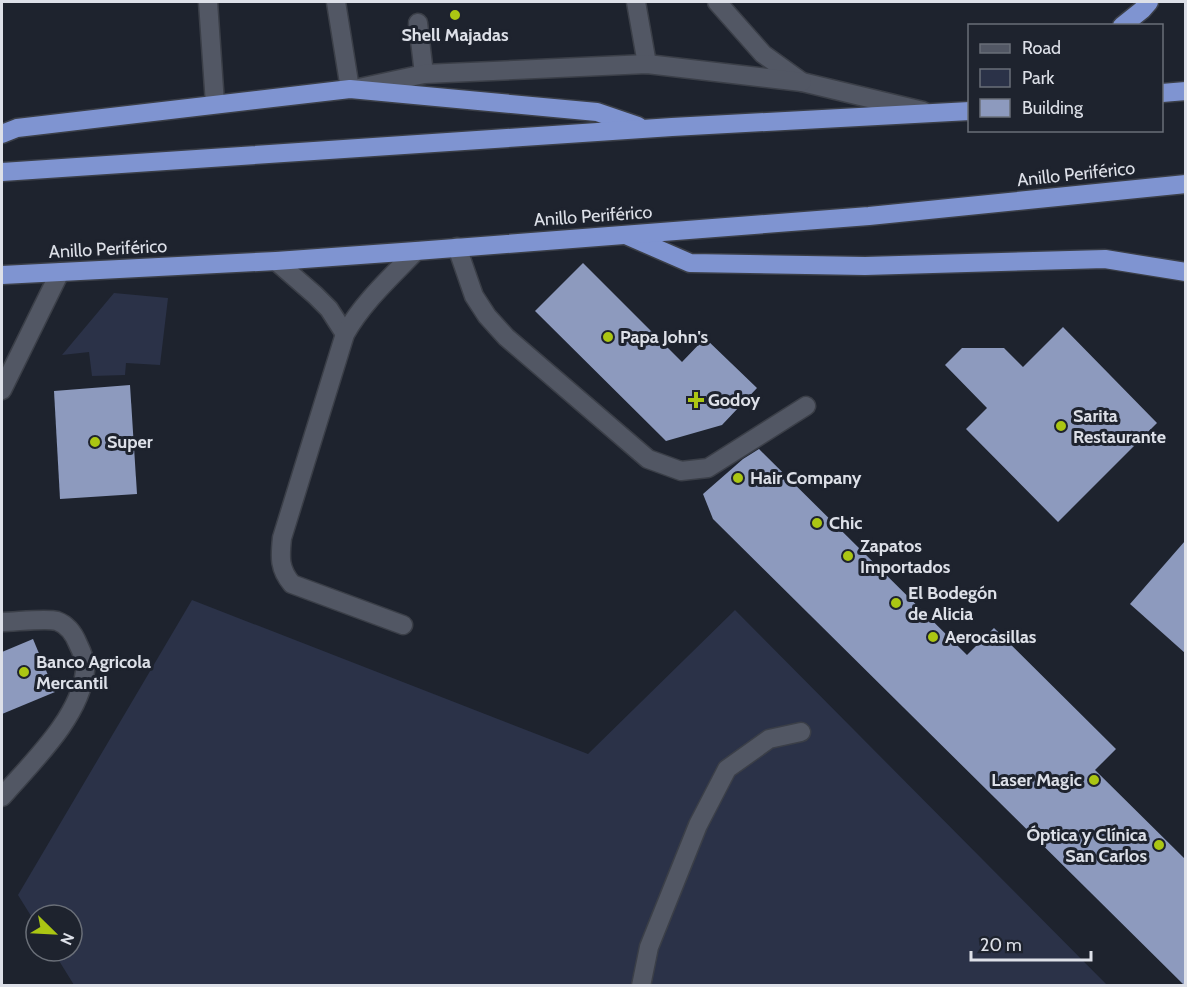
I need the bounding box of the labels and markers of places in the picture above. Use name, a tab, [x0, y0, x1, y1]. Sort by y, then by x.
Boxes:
marker: Shell Majadas	[448, 8, 462, 22]
place label: Shell Majadas	[401, 24, 509, 46]
place label: Papa John's	[620, 326, 708, 348]
marker: Papa John's	[601, 330, 615, 344]
place label: Godoy	[708, 389, 760, 411]
marker: Godoy	[689, 393, 703, 407]
place label: Sarita Restaurante	[1073, 405, 1166, 448]
marker: Sarita Restaurante	[1054, 419, 1068, 433]
place label: Super	[107, 431, 153, 453]
marker: Super	[88, 435, 102, 449]
place label: Hair Company	[750, 467, 862, 489]
marker: Hair Company	[731, 471, 745, 485]
place label: Chic	[829, 512, 862, 534]
marker: Chic	[810, 516, 824, 530]
place label: Zapatos Importados	[860, 535, 951, 578]
marker: Zapatos Importados	[841, 549, 855, 563]
place label: El Bodegón de Alicia	[908, 582, 997, 625]
marker: El Bodegón de Alicia	[889, 596, 903, 610]
place label: Aerocasillas	[945, 626, 1037, 648]
marker: Aerocasillas	[926, 630, 940, 644]
place label: Banco Agricola Mercantil	[36, 651, 151, 694]
marker: Banco Agricola Mercantil	[17, 665, 31, 679]
place label: Laser Magic	[991, 769, 1082, 791]
marker: Laser Magic	[1087, 773, 1101, 787]
place label: Óptica y Clínica San Carlos	[1026, 824, 1147, 867]
marker: Óptica y Clínica San Carlos	[1152, 838, 1166, 852]

